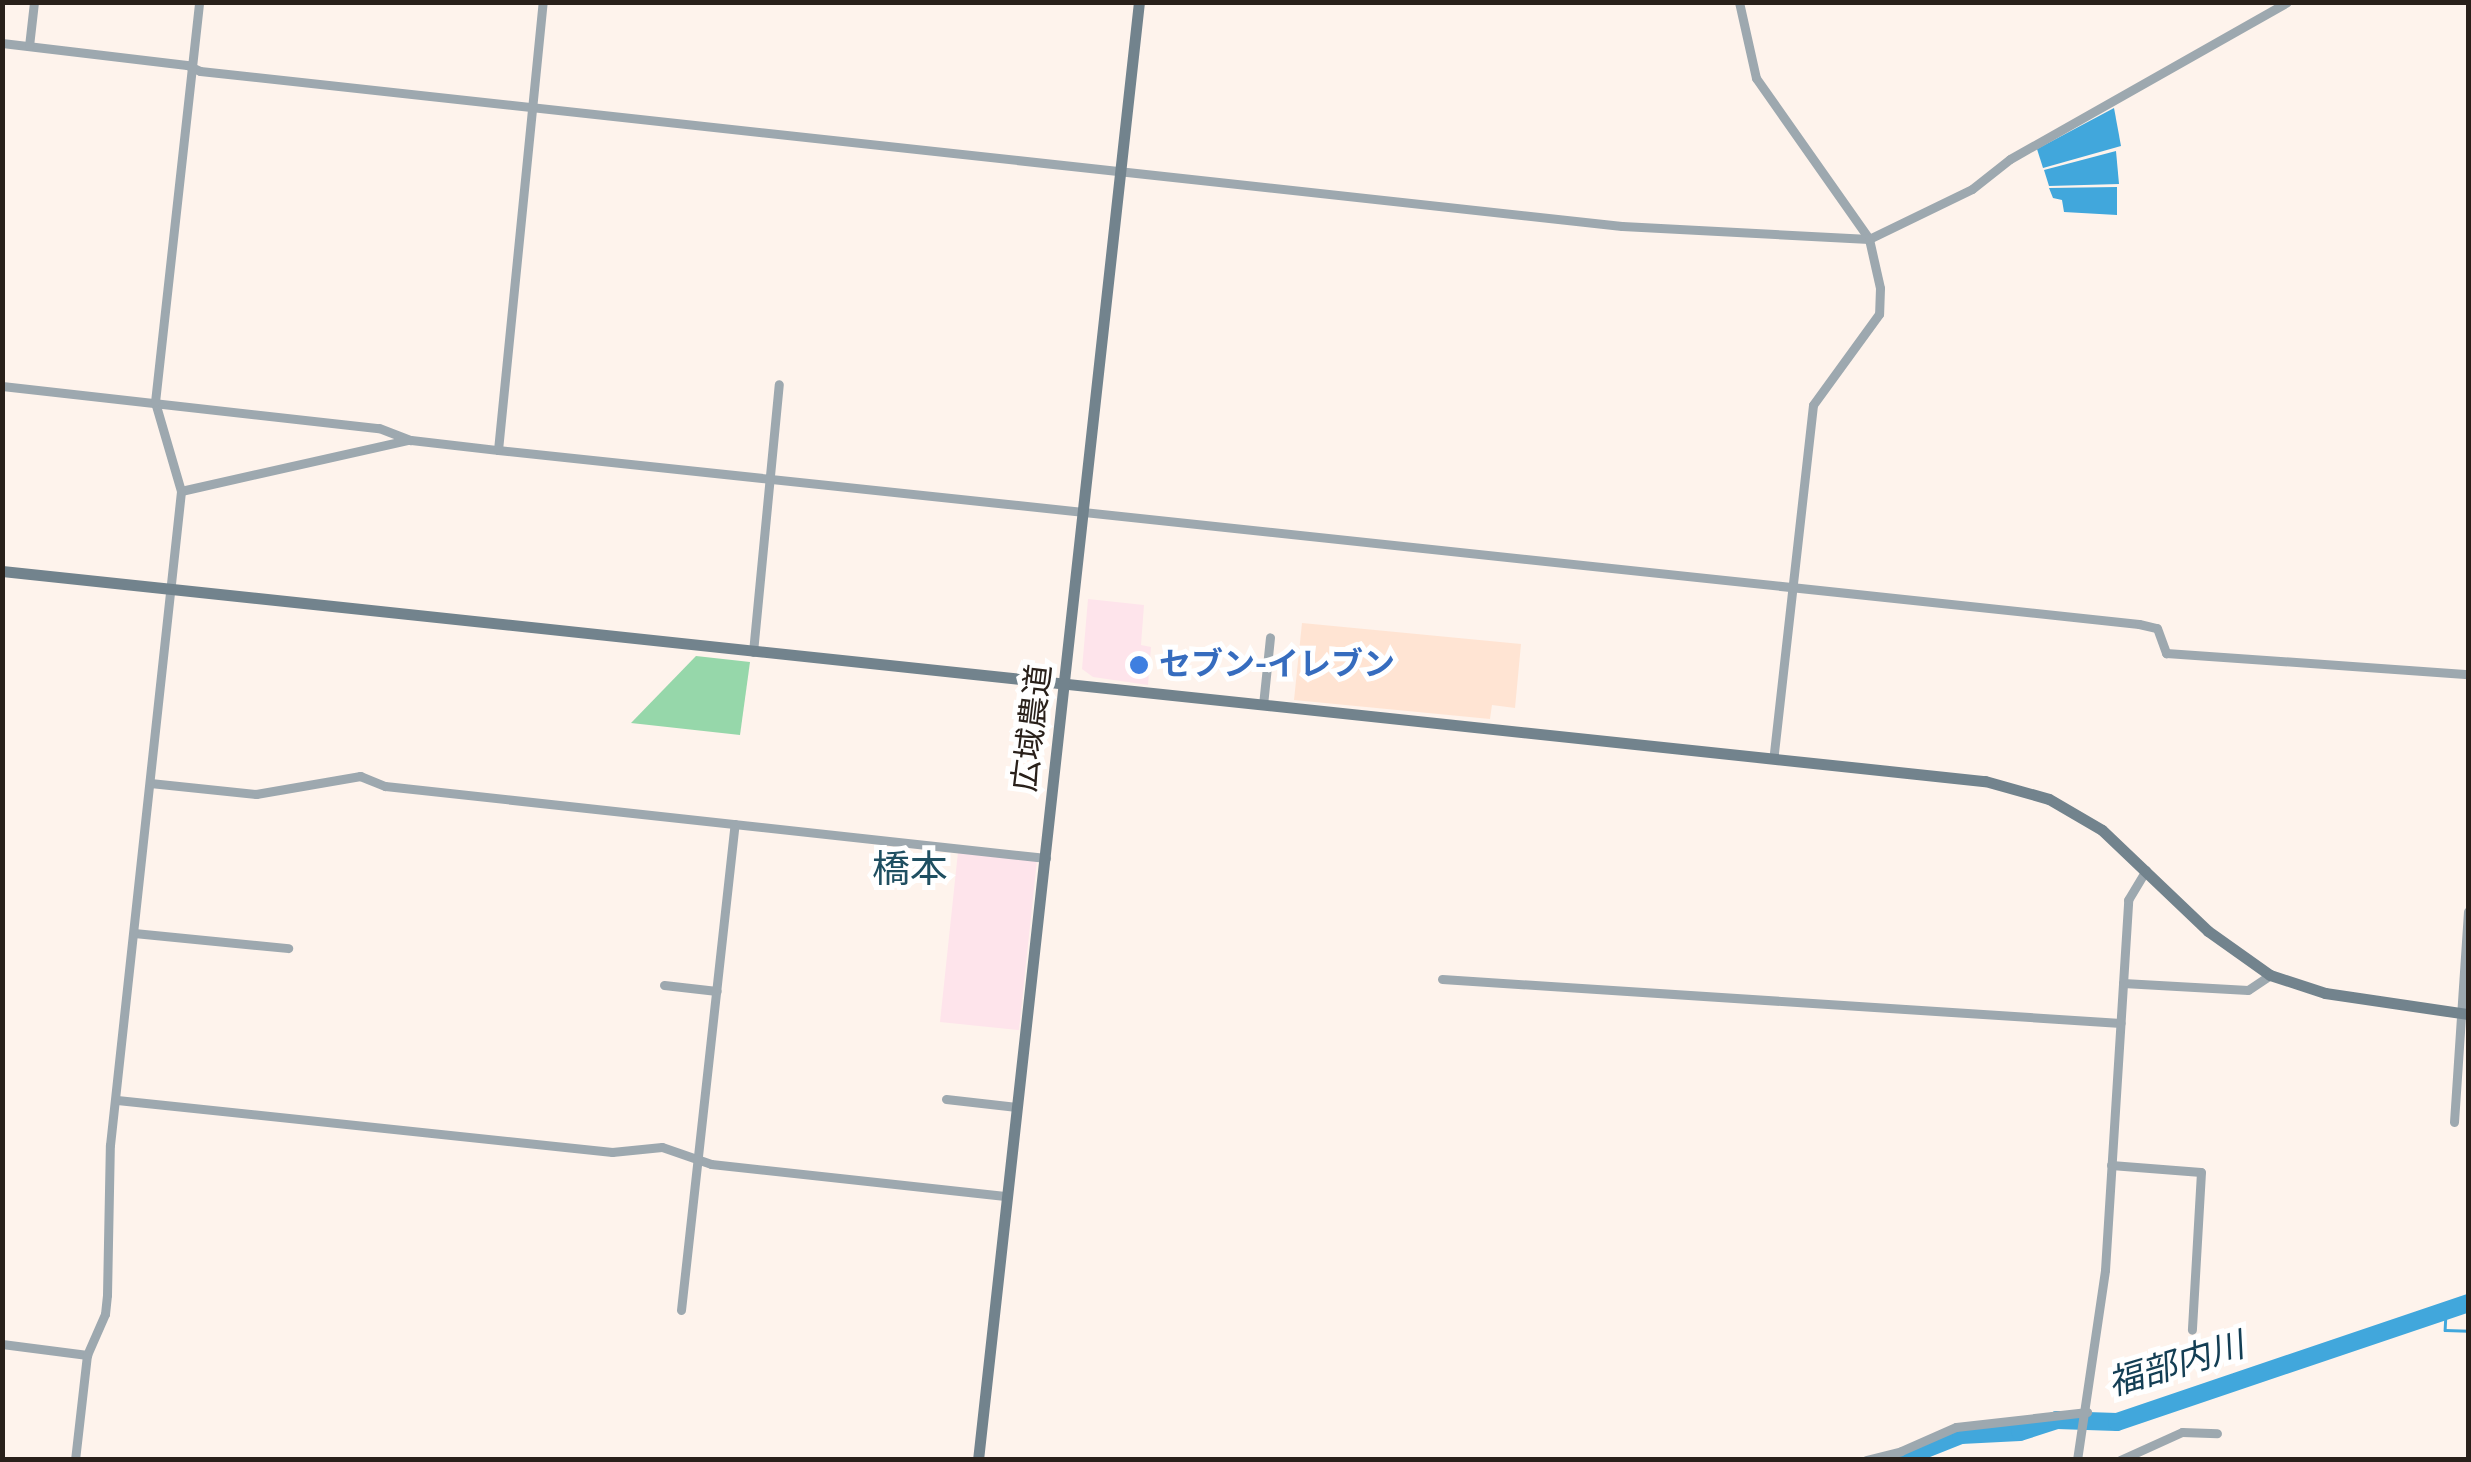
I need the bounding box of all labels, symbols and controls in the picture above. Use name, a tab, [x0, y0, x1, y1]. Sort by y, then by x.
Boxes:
place label: セブン-イレブン	[1159, 646, 1395, 684]
marker: セブン-イレブン	[1128, 654, 1150, 676]
street label: 広域農道	[1006, 662, 1060, 794]
district label: 橋本	[872, 847, 948, 893]
water label: 福部内川	[2103, 1324, 2249, 1406]

